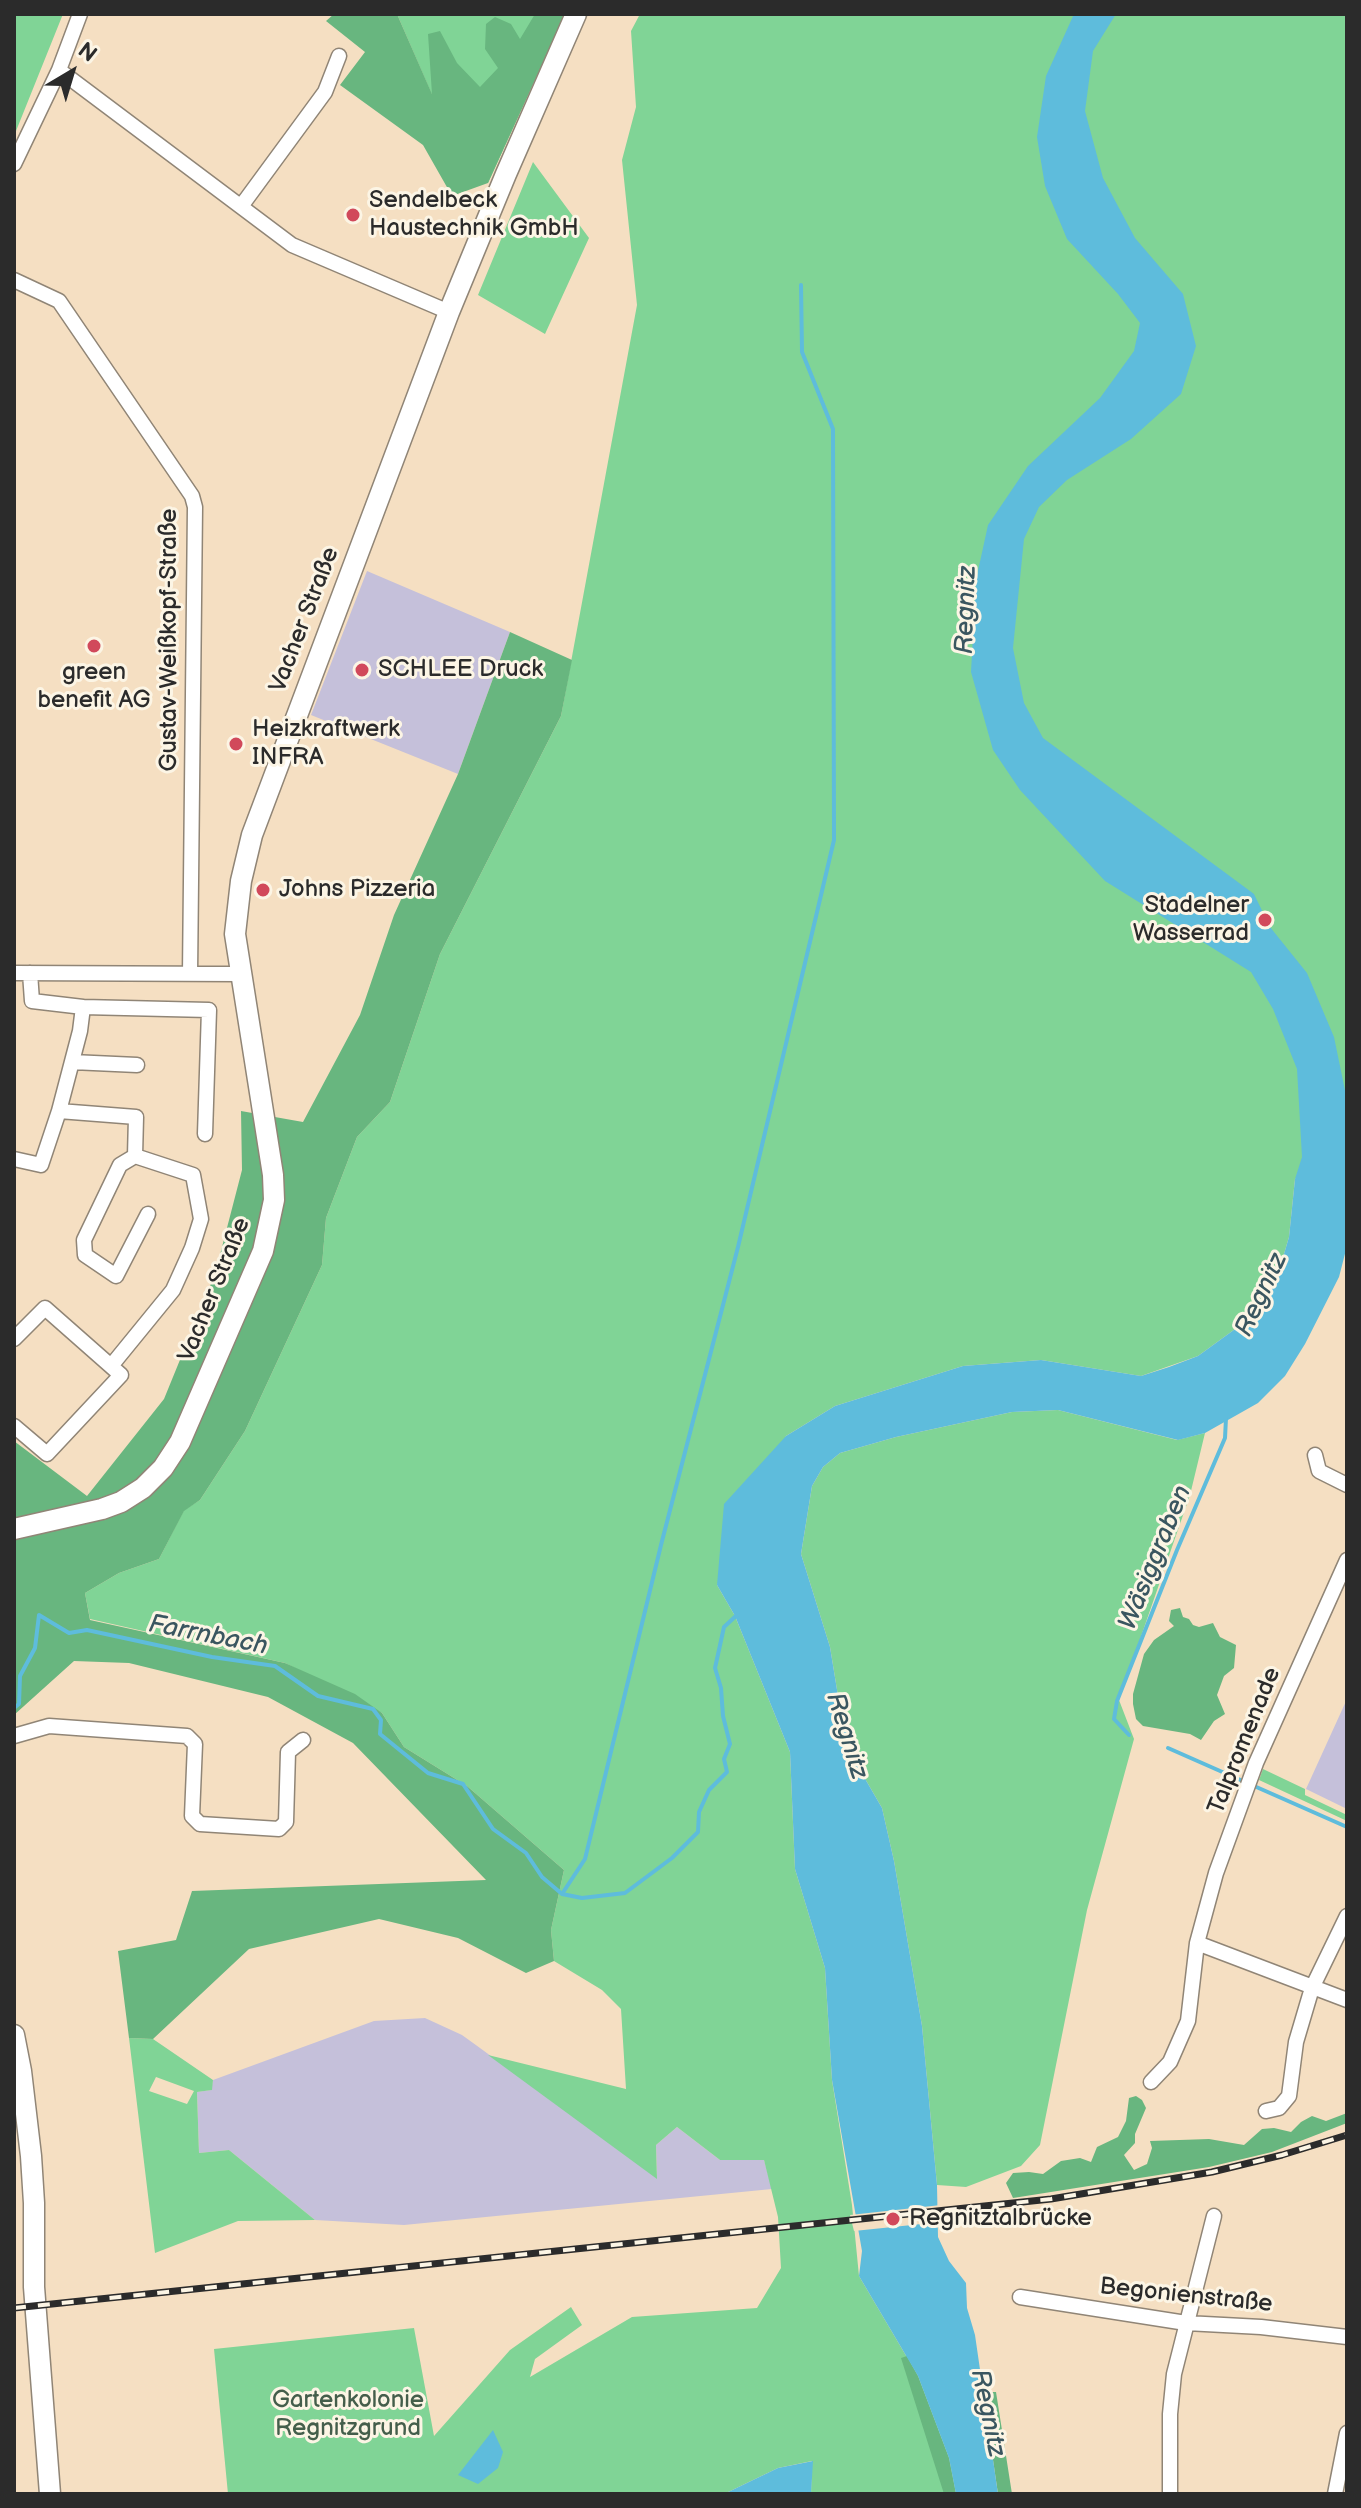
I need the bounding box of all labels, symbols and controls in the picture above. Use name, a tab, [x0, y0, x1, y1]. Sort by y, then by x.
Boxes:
north arrow	[32, 32, 112, 112]
text: N	[72, 37, 102, 68]
place label: Sendelbeck Haustechnik GmbH	[369, 187, 579, 243]
marker: Sendelbeck Haustechnik GmbH	[344, 206, 362, 224]
street label: Gustav-Weißkopf-Straße	[156, 508, 184, 772]
street label: Vacher Straße	[264, 543, 346, 697]
water label: Regnitz	[950, 565, 984, 655]
marker: green benefit AG	[85, 637, 103, 655]
place label: SCHLEE Druck	[378, 656, 543, 684]
place label: green benefit AG	[37, 659, 151, 715]
marker: SCHLEE Druck	[353, 661, 371, 679]
place label: Heizkraftwerk INFRA	[252, 716, 400, 772]
marker: Heizkraftwerk INFRA	[227, 735, 245, 753]
place label: Johns Pizzeria	[279, 876, 435, 904]
marker: Johns Pizzeria	[254, 881, 272, 899]
place label: Stadelner Wasserrad	[1133, 892, 1249, 948]
marker: Stadelner Wasserrad	[1256, 911, 1274, 929]
street label: Vacher Straße	[173, 1214, 257, 1366]
water label: Regnitz	[1229, 1248, 1295, 1342]
water label: Wäsiggraben	[1113, 1481, 1199, 1635]
water label: Farrnbach	[146, 1609, 270, 1663]
street label: Talpromenade	[1202, 1663, 1288, 1819]
water label: Regnitz	[818, 1689, 874, 1783]
place label: Regnitztalbrücke	[909, 2205, 1092, 2233]
marker: Regnitztalbrücke	[884, 2210, 902, 2228]
street label: Begonienstraße	[1098, 2273, 1274, 2319]
water label: Regnitz	[963, 2366, 1011, 2460]
park label: Gartenkolonie Regnitzgrund	[272, 2387, 424, 2443]

